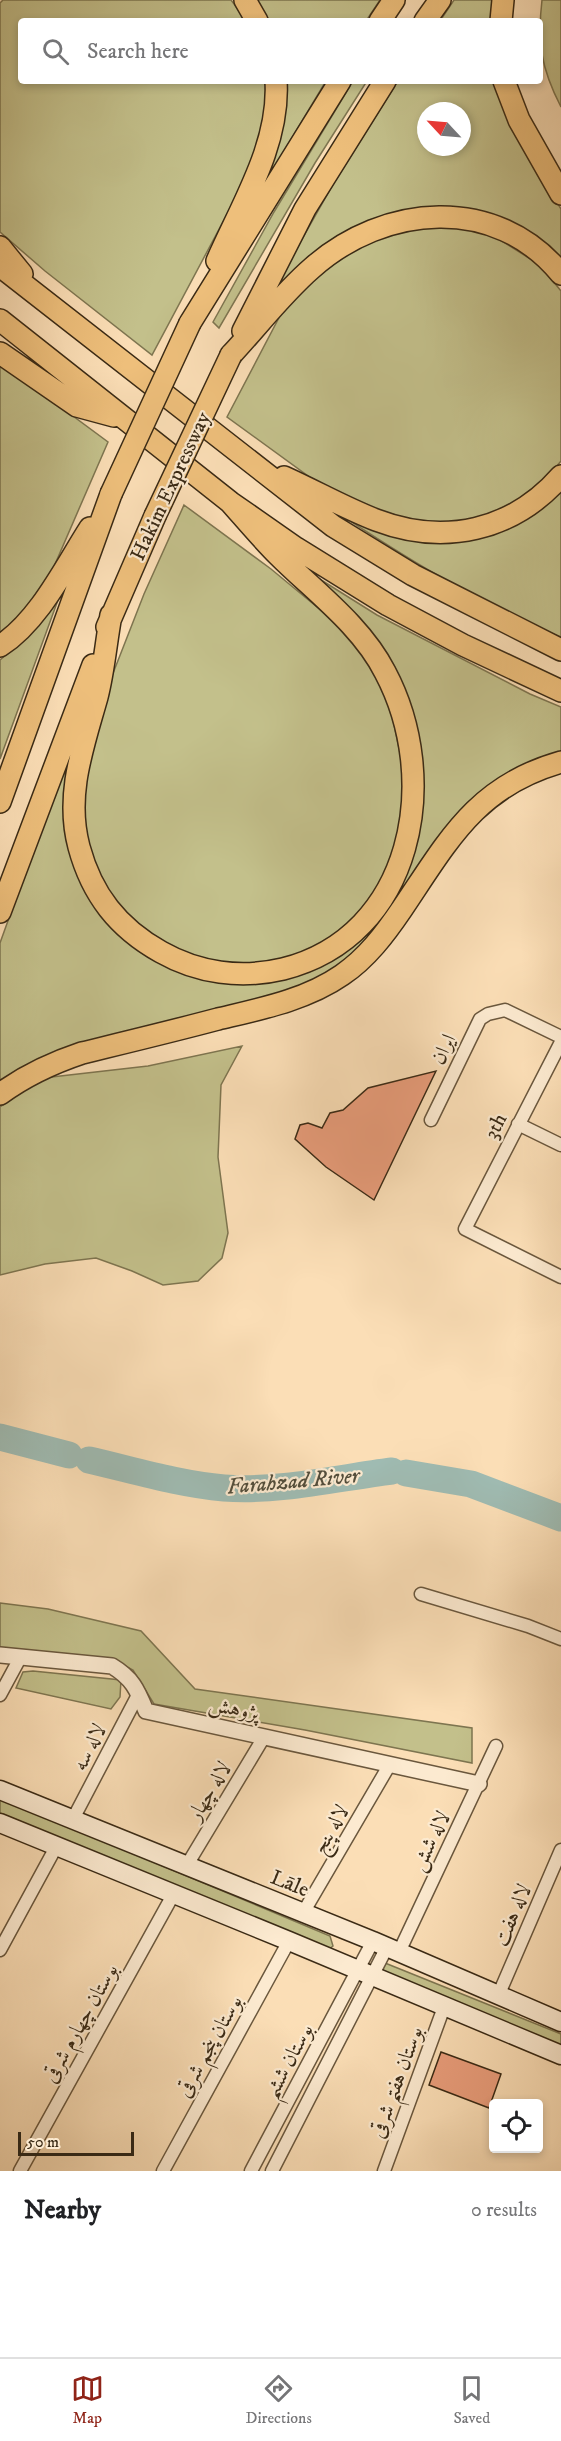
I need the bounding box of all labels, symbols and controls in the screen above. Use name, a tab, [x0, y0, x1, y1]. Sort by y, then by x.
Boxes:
search box	[18, 18, 543, 84]
icon: search	[39, 35, 72, 68]
text: Search here	[87, 38, 189, 65]
north arrow	[417, 102, 471, 156]
street label: Hakim Expressway	[125, 407, 217, 565]
street label: ایران	[425, 1030, 462, 1069]
street label: 3th	[479, 1109, 513, 1144]
water label: Farahzad River	[226, 1462, 363, 1501]
street label: پژوهش	[206, 1691, 263, 1727]
street label: لاله سه	[67, 1720, 113, 1775]
street label: لاله چهار	[181, 1757, 238, 1828]
street label: لاله پنج	[306, 1800, 360, 1861]
street label: لاله شش	[405, 1807, 457, 1876]
street label: Lāle	[267, 1865, 313, 1903]
street label: لاله هفت	[488, 1880, 538, 1951]
street label: بوستان چهارم شرقی	[37, 1959, 128, 2090]
street label: بوستان پنجم شرقی	[171, 1991, 254, 2105]
street label: بوستان ششم	[258, 2019, 326, 2107]
street label: بوستان هفتم شرقی	[365, 2023, 436, 2144]
map controls	[489, 2099, 543, 2153]
button: locate	[489, 2099, 543, 2153]
scale bar	[18, 2129, 134, 2156]
text: 50 m	[27, 2132, 59, 2152]
text: Nearby	[24, 2194, 101, 2227]
text: 0 results	[471, 2198, 537, 2223]
tab: Map	[71, 2372, 104, 2428]
tab: Directions	[245, 2372, 312, 2428]
tab: Saved	[453, 2372, 490, 2428]

